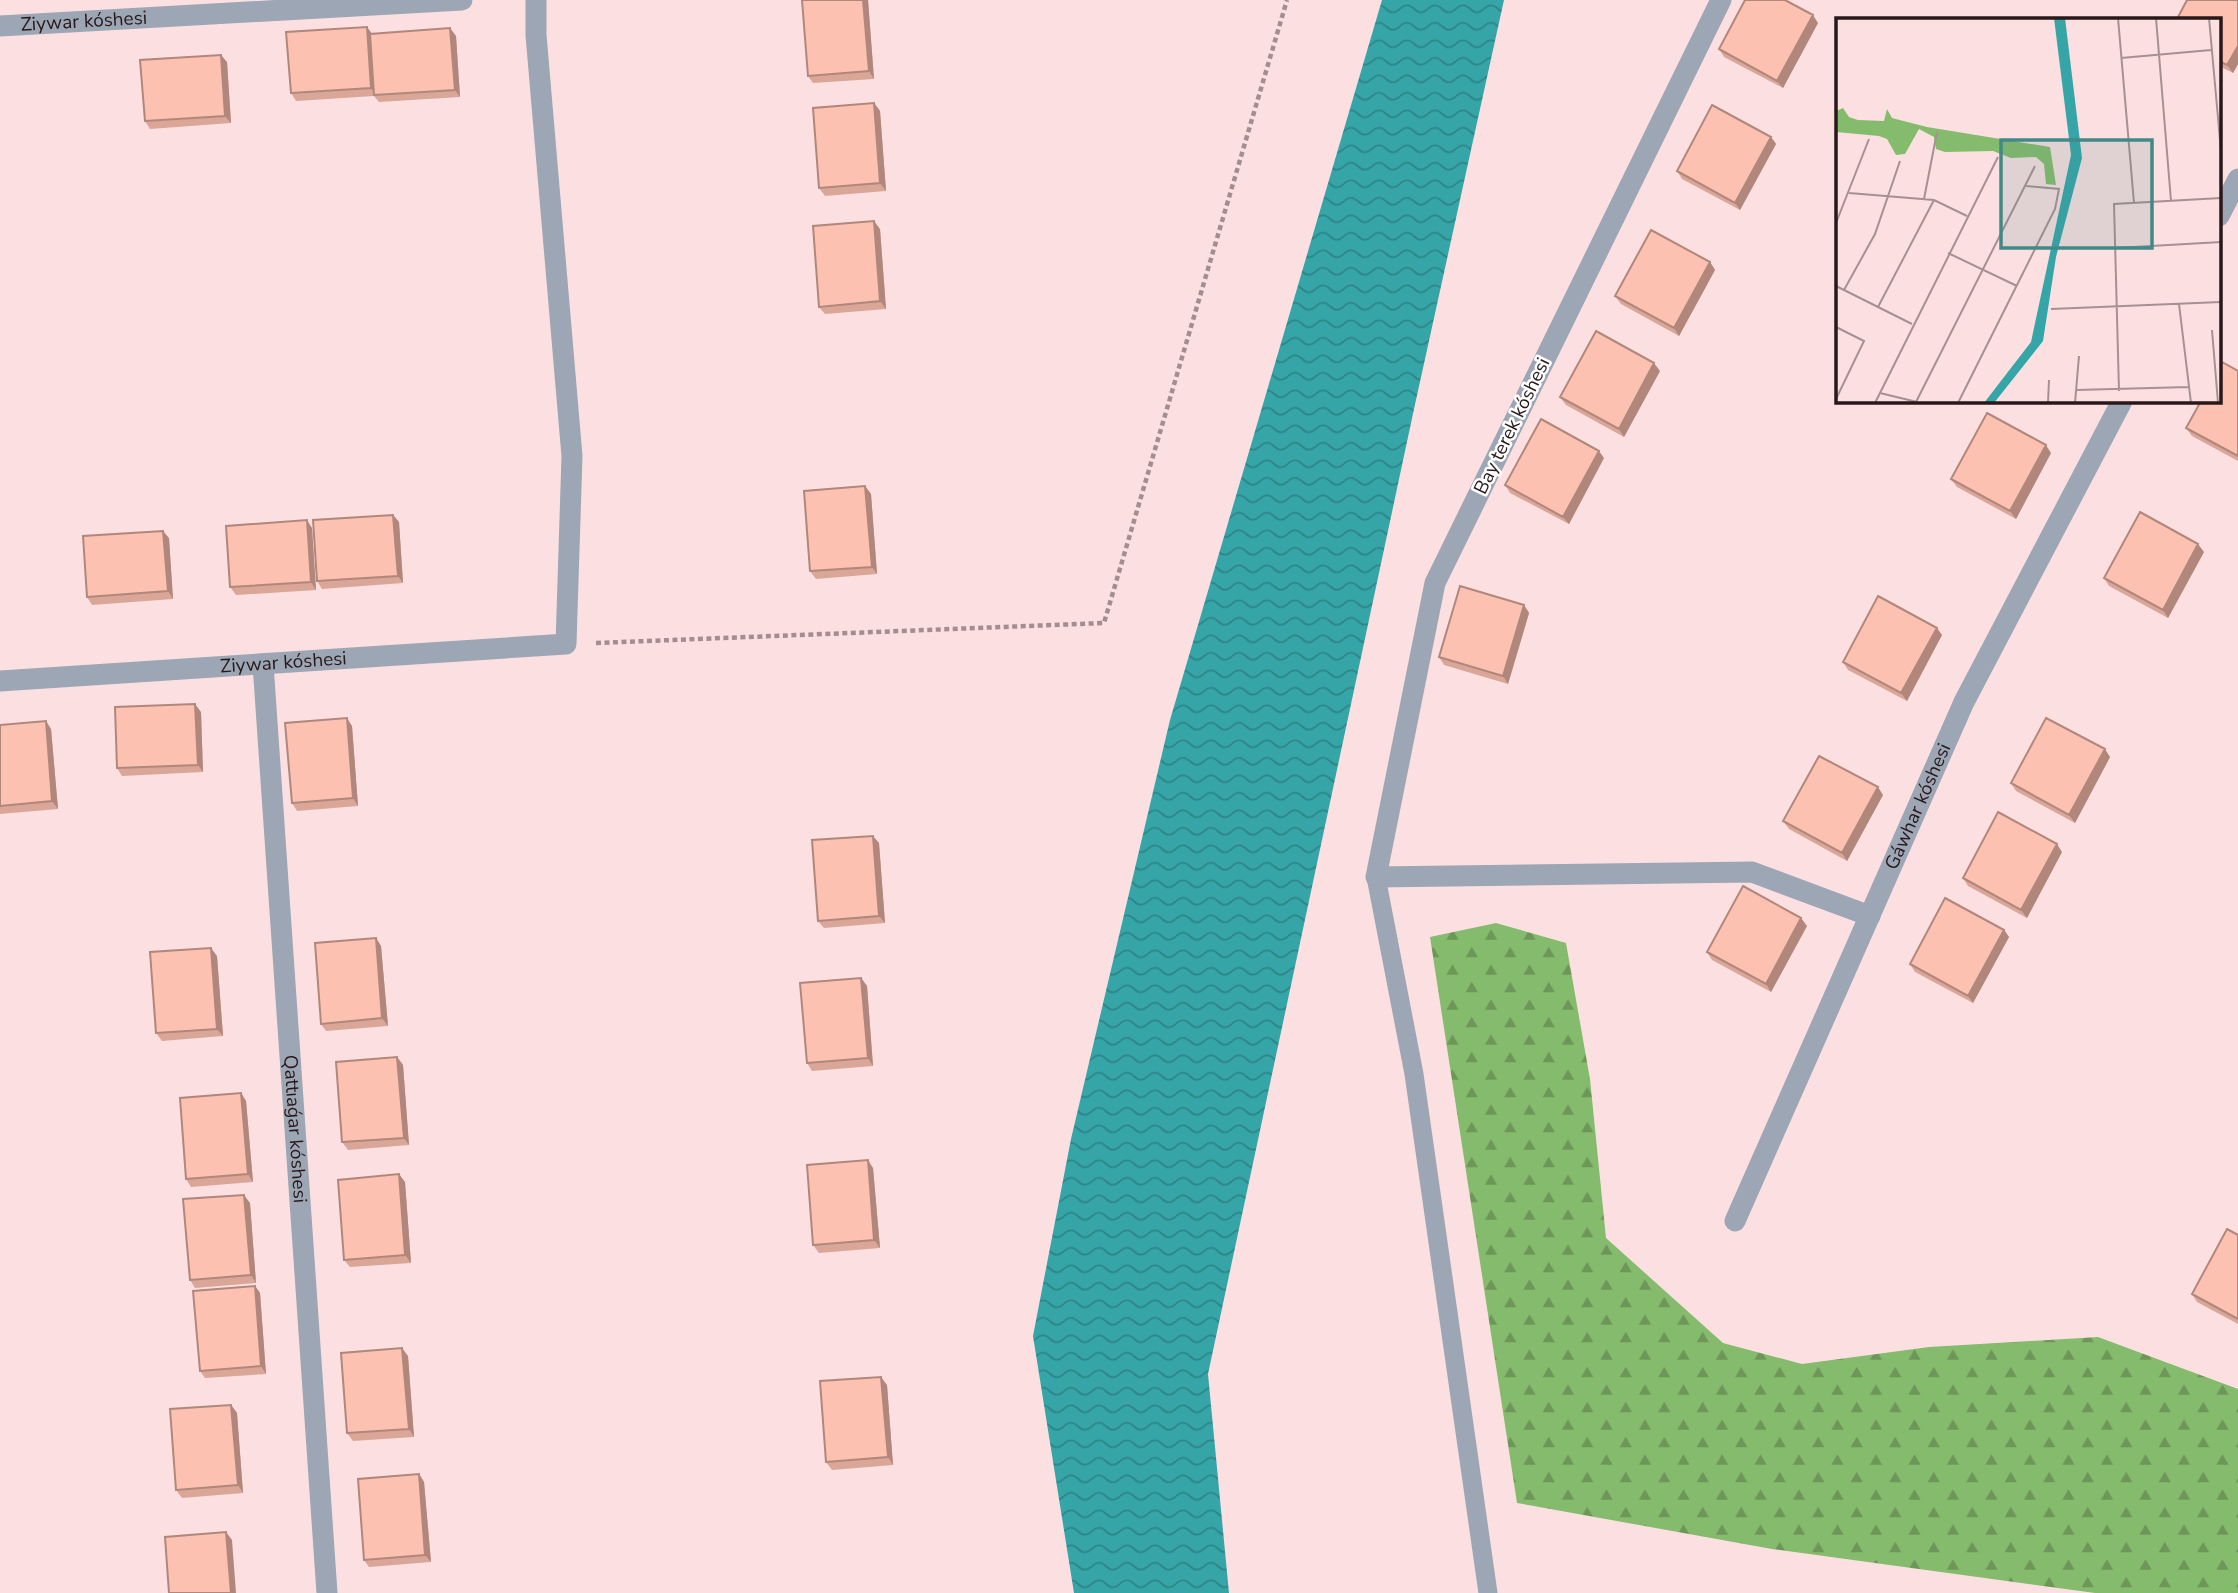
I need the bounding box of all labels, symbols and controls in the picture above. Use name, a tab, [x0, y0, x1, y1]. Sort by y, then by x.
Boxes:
street label: Ziywar kóshesi	[20, 5, 148, 38]
inset map	[1836, 18, 2220, 402]
street label: Bay terek kóshesi	[1468, 353, 1556, 499]
street label: Ziywar kóshesi	[219, 645, 347, 680]
street label: Gáwhar kóshesi	[1879, 739, 1957, 874]
street label: Qattıaǵar kóshesi	[277, 1054, 313, 1204]

